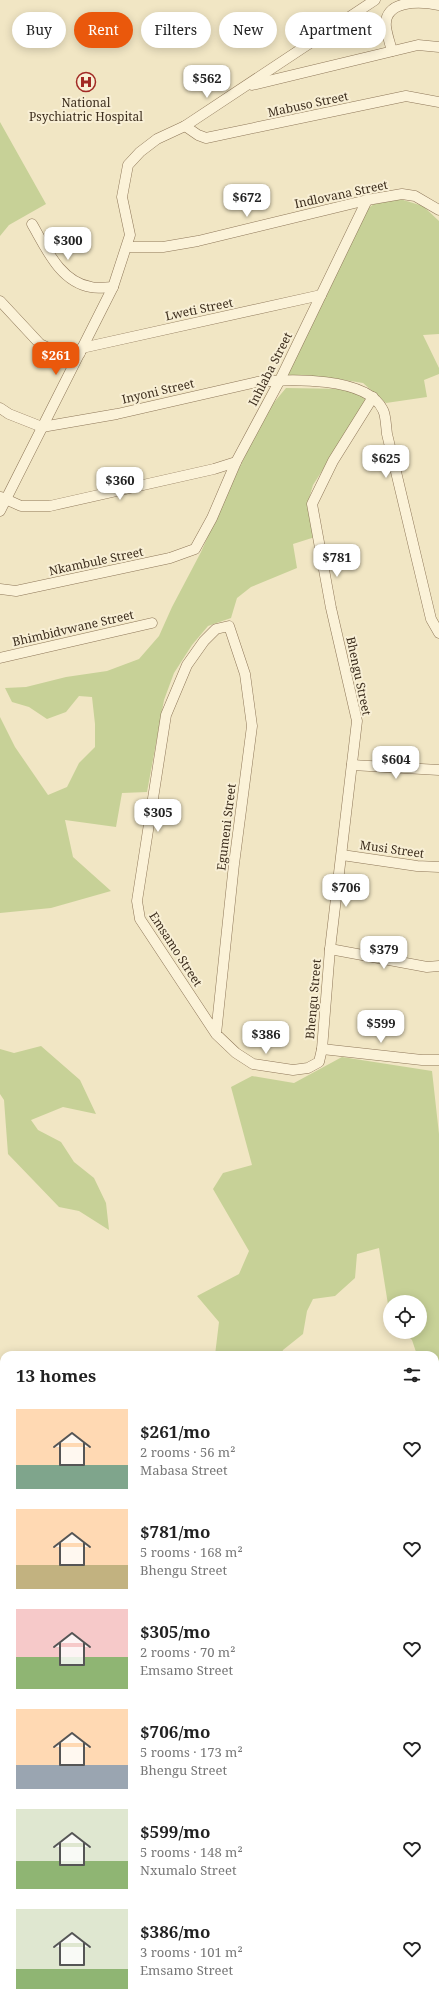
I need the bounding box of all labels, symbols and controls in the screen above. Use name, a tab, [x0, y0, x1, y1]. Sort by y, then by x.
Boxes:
chip: Buy	[12, 12, 66, 48]
chip: Rent	[74, 12, 133, 48]
chip: Filters	[141, 12, 211, 48]
chip: New	[219, 12, 277, 48]
chip: Apartment	[285, 12, 386, 48]
pin: $562	[183, 65, 231, 99]
text: $562	[192, 69, 222, 87]
hospital icon: National Psychiatric Hospital	[75, 71, 97, 93]
street label: Mabuso Street	[266, 87, 350, 121]
place label: National Psychiatric Hospital	[29, 94, 143, 125]
street label: Indlovana Street	[293, 176, 389, 212]
pin: $672	[223, 184, 271, 218]
text: $672	[232, 188, 262, 206]
pin: $300	[44, 227, 92, 261]
text: $300	[53, 231, 83, 249]
street label: Lweti Street	[164, 294, 234, 324]
street label: Inhlaba Street	[244, 329, 296, 409]
pin: $261	[32, 342, 80, 376]
text: $261	[41, 346, 71, 364]
street label: Inyoni Street	[120, 374, 196, 408]
pin: $625	[362, 445, 410, 479]
text: $625	[371, 449, 401, 467]
pin: $360	[96, 467, 144, 501]
text: $360	[105, 471, 135, 489]
street label: Nkambule Street	[47, 543, 145, 579]
pin: $781	[313, 544, 361, 578]
text: $781	[322, 548, 352, 566]
street label: Bhimbidvwane Street	[11, 606, 135, 650]
street label: Bhengu Street	[342, 635, 376, 717]
pin: $604	[372, 746, 420, 780]
text: $604	[381, 750, 411, 768]
street label: Egumeni Street	[212, 783, 240, 871]
pin: $305	[134, 799, 182, 833]
text: $305	[143, 803, 173, 821]
street label: Musi Street	[359, 836, 425, 862]
pin: $706	[322, 874, 370, 908]
text: $706	[331, 878, 361, 896]
street label: Emsamo Street	[145, 908, 207, 990]
pin: $379	[360, 936, 408, 970]
text: $379	[369, 940, 399, 958]
street label: Bhengu Street	[301, 958, 325, 1040]
pin: $599	[357, 1010, 405, 1044]
text: $599	[366, 1014, 396, 1032]
pin: $386	[242, 1021, 290, 1055]
text: $386	[251, 1025, 281, 1043]
map controls	[383, 1295, 427, 1339]
button: locate	[383, 1295, 427, 1339]
text: 13 homes	[16, 1364, 96, 1387]
icon: filters	[401, 1364, 423, 1386]
text: $261/mo	[140, 1420, 211, 1443]
icon: home	[48, 1425, 96, 1473]
icon: heart	[401, 1438, 423, 1460]
text: 2 rooms · 56 m²	[140, 1443, 235, 1461]
text: Mabasa Street	[140, 1461, 228, 1479]
text: $781/mo	[140, 1520, 211, 1543]
icon: home	[48, 1525, 96, 1573]
icon: heart	[401, 1538, 423, 1560]
text: 5 rooms · 168 m²	[140, 1543, 243, 1561]
text: Bhengu Street	[140, 1561, 227, 1579]
text: $305/mo	[140, 1620, 211, 1643]
icon: home	[48, 1625, 96, 1673]
icon: heart	[401, 1638, 423, 1660]
text: 2 rooms · 70 m²	[140, 1643, 235, 1661]
text: Emsamo Street	[140, 1661, 233, 1679]
text: $706/mo	[140, 1720, 211, 1743]
icon: home	[48, 1725, 96, 1773]
icon: heart	[401, 1738, 423, 1760]
text: 5 rooms · 173 m²	[140, 1743, 243, 1761]
text: Bhengu Street	[140, 1761, 227, 1779]
text: $599/mo	[140, 1820, 211, 1843]
icon: home	[48, 1825, 96, 1873]
icon: heart	[401, 1838, 423, 1860]
text: 5 rooms · 148 m²	[140, 1843, 243, 1861]
text: Nxumalo Street	[140, 1861, 236, 1879]
text: $386/mo	[140, 1920, 211, 1943]
icon: home	[48, 1925, 96, 1973]
icon: heart	[401, 1938, 423, 1960]
text: 3 rooms · 101 m²	[140, 1943, 243, 1961]
text: Emsamo Street	[140, 1961, 233, 1979]

